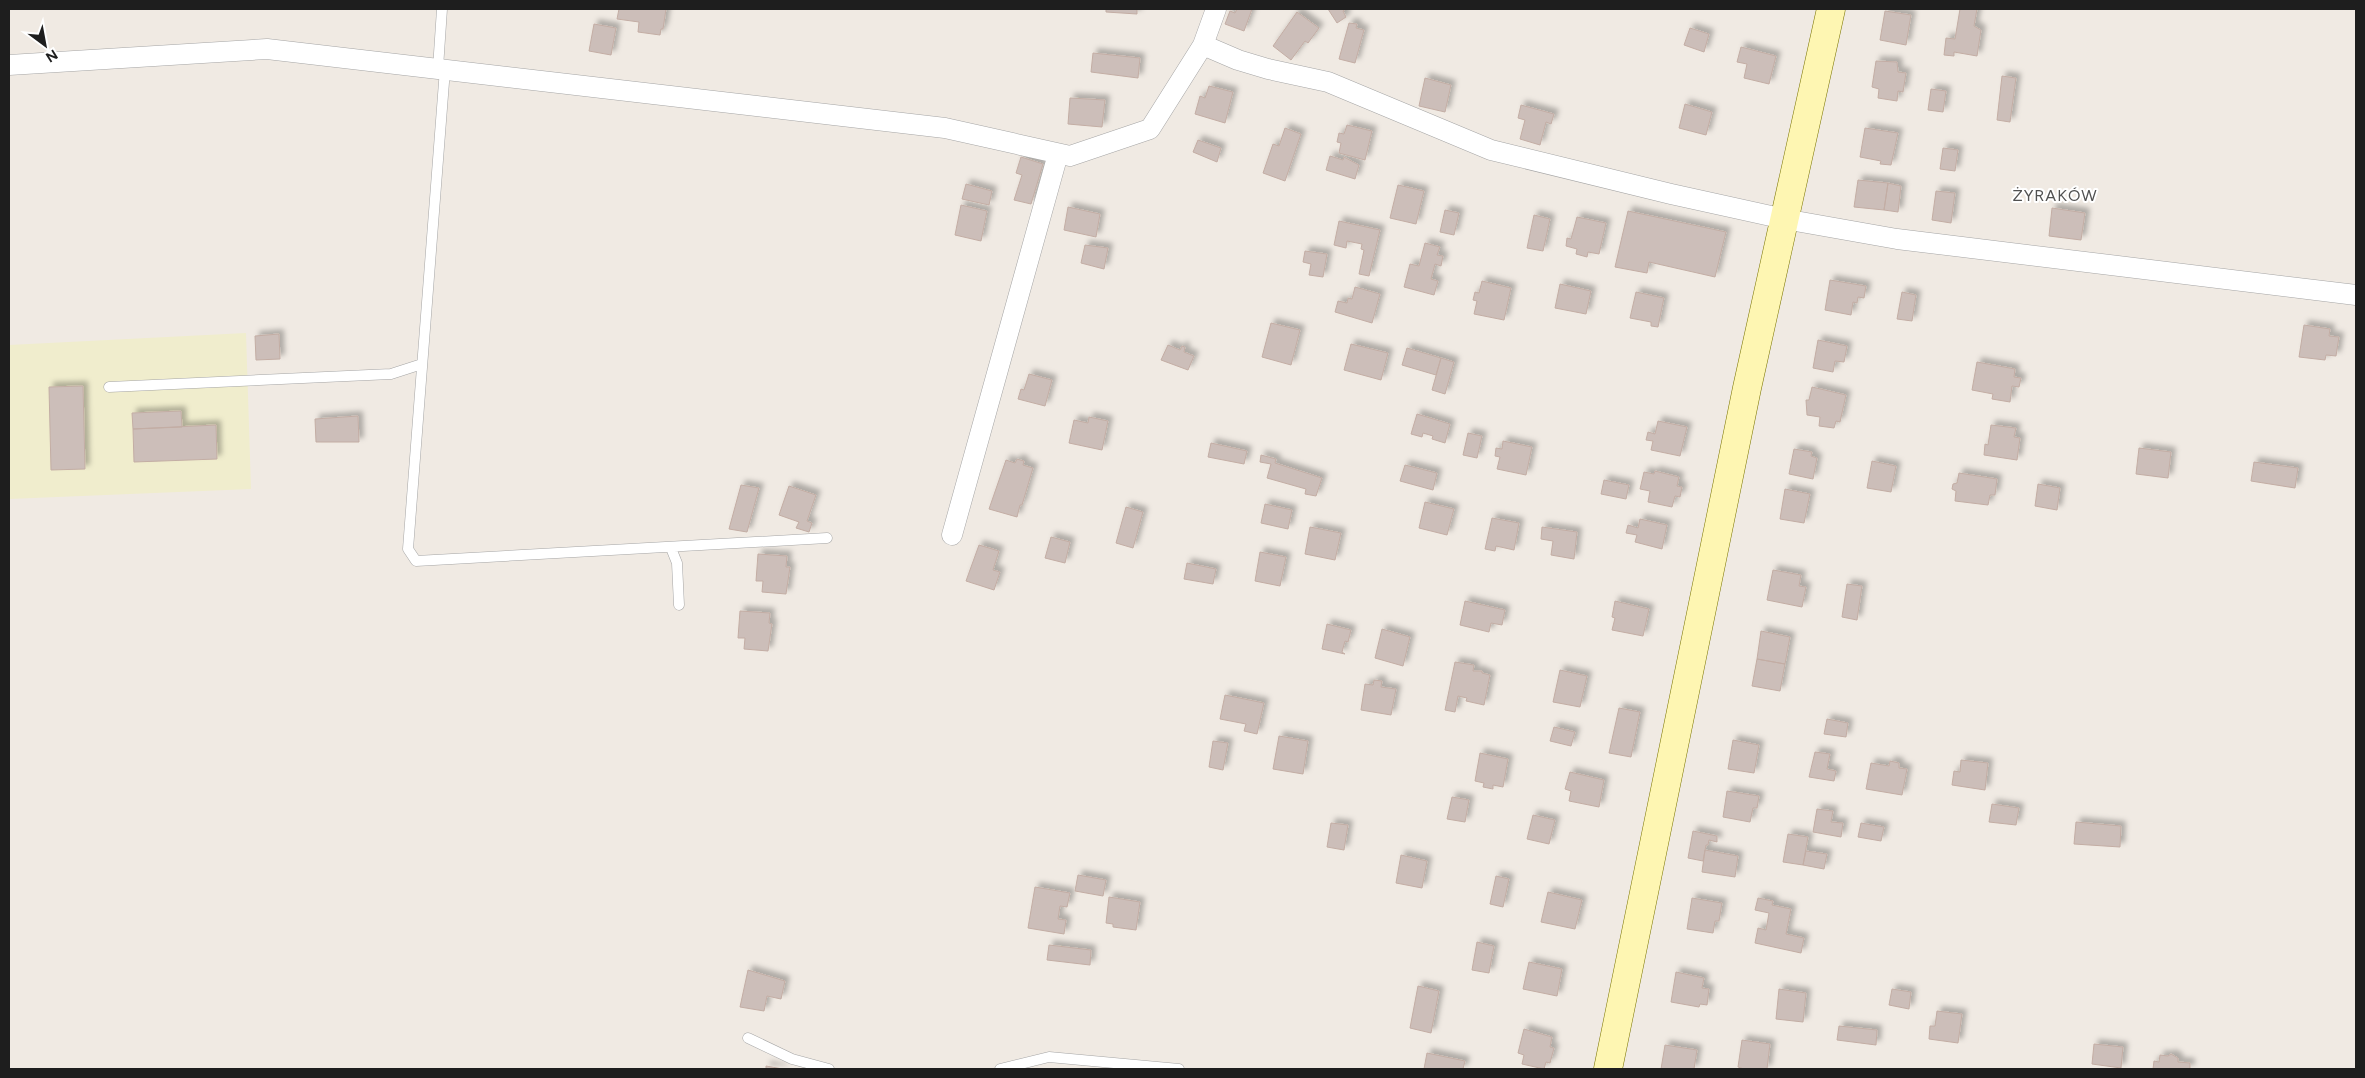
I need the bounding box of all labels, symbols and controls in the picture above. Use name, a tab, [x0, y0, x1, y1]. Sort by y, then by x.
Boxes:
north arrow	[20, 20, 70, 70]
text: N	[43, 46, 61, 66]
district label: ŻYRAKÓW	[2012, 186, 2098, 205]

